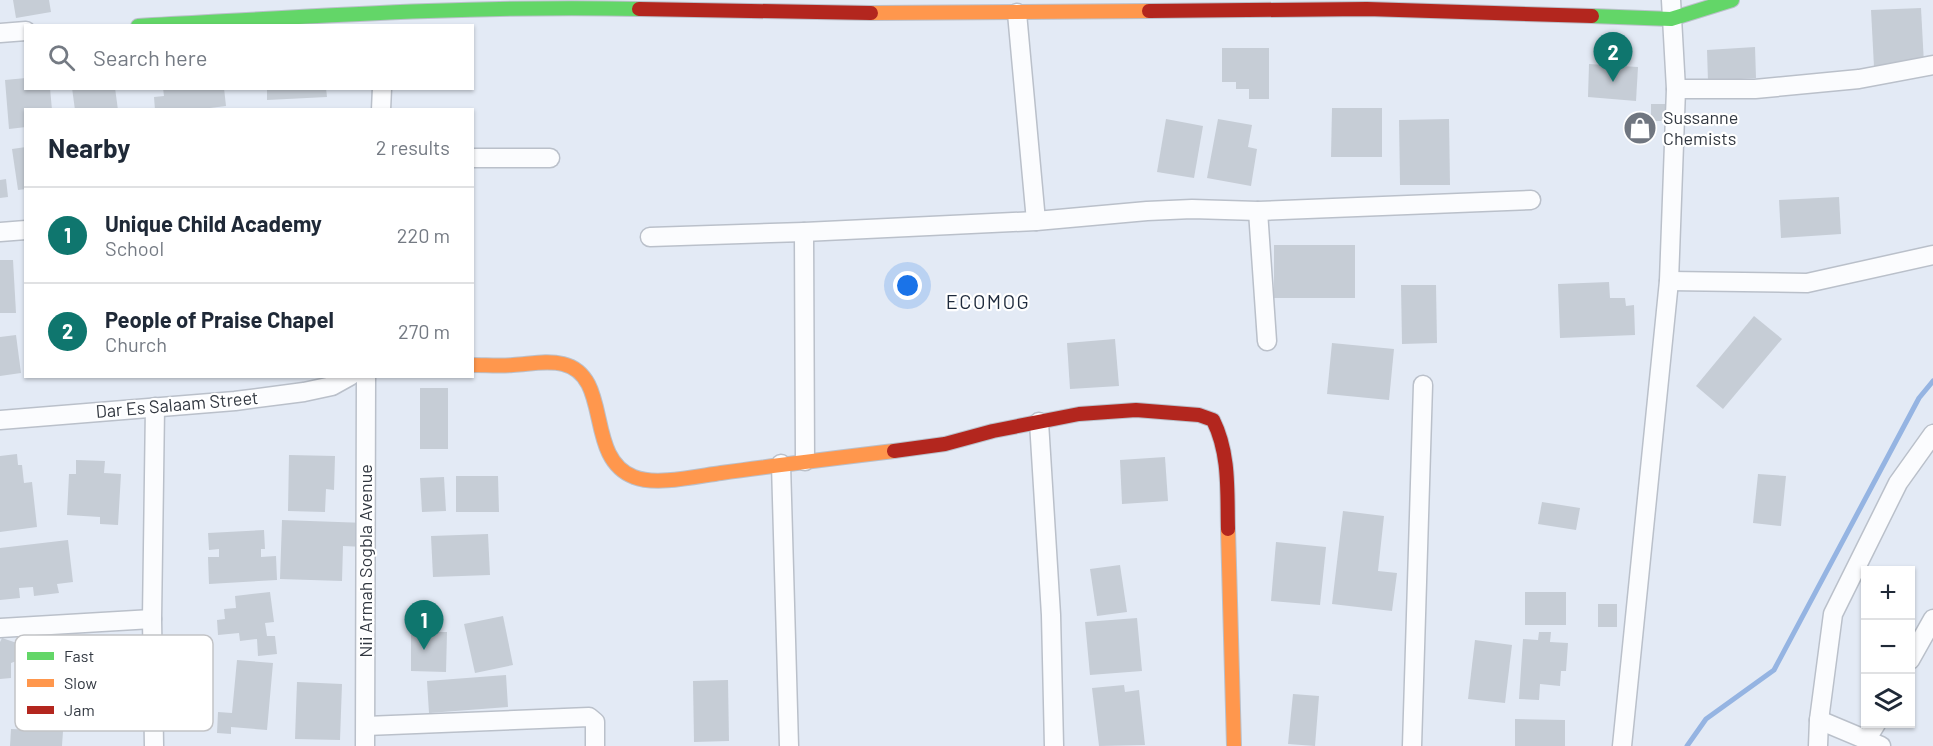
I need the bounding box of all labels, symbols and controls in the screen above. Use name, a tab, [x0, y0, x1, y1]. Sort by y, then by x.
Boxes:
search box	[24, 24, 474, 90]
pin: 2	[1594, 32, 1632, 82]
icon: search	[45, 41, 78, 74]
text: Search here	[93, 44, 207, 70]
place label: Sussanne Chemists	[1663, 106, 1738, 149]
shop icon: Sussanne Chemists	[1622, 110, 1658, 146]
text: Nearby	[48, 132, 130, 163]
text: 2 results	[376, 135, 450, 159]
text: Unique Child Academy	[105, 210, 322, 236]
text: 1	[64, 223, 71, 247]
text: 220 m	[397, 223, 450, 247]
text: School	[105, 236, 164, 260]
your location	[893, 271, 922, 300]
district label: ECOMOG	[946, 289, 1030, 313]
text: People of Praise Chapel	[105, 306, 334, 332]
text: 2	[62, 319, 73, 343]
text: 270 m	[398, 319, 450, 343]
text: Church	[105, 332, 167, 356]
street label: Dar Es Salaam Street	[95, 386, 259, 422]
street label: Nii Armah Sogbla Avenue	[354, 464, 376, 658]
map controls	[1861, 566, 1915, 728]
button: +	[1861, 566, 1915, 620]
pin: 1	[404, 600, 444, 650]
button: −	[1861, 620, 1915, 674]
legend	[15, 635, 213, 731]
text: Fast	[64, 646, 94, 665]
text: Slow	[64, 673, 97, 692]
button: layers	[1861, 674, 1915, 728]
text: Jam	[64, 700, 95, 719]

